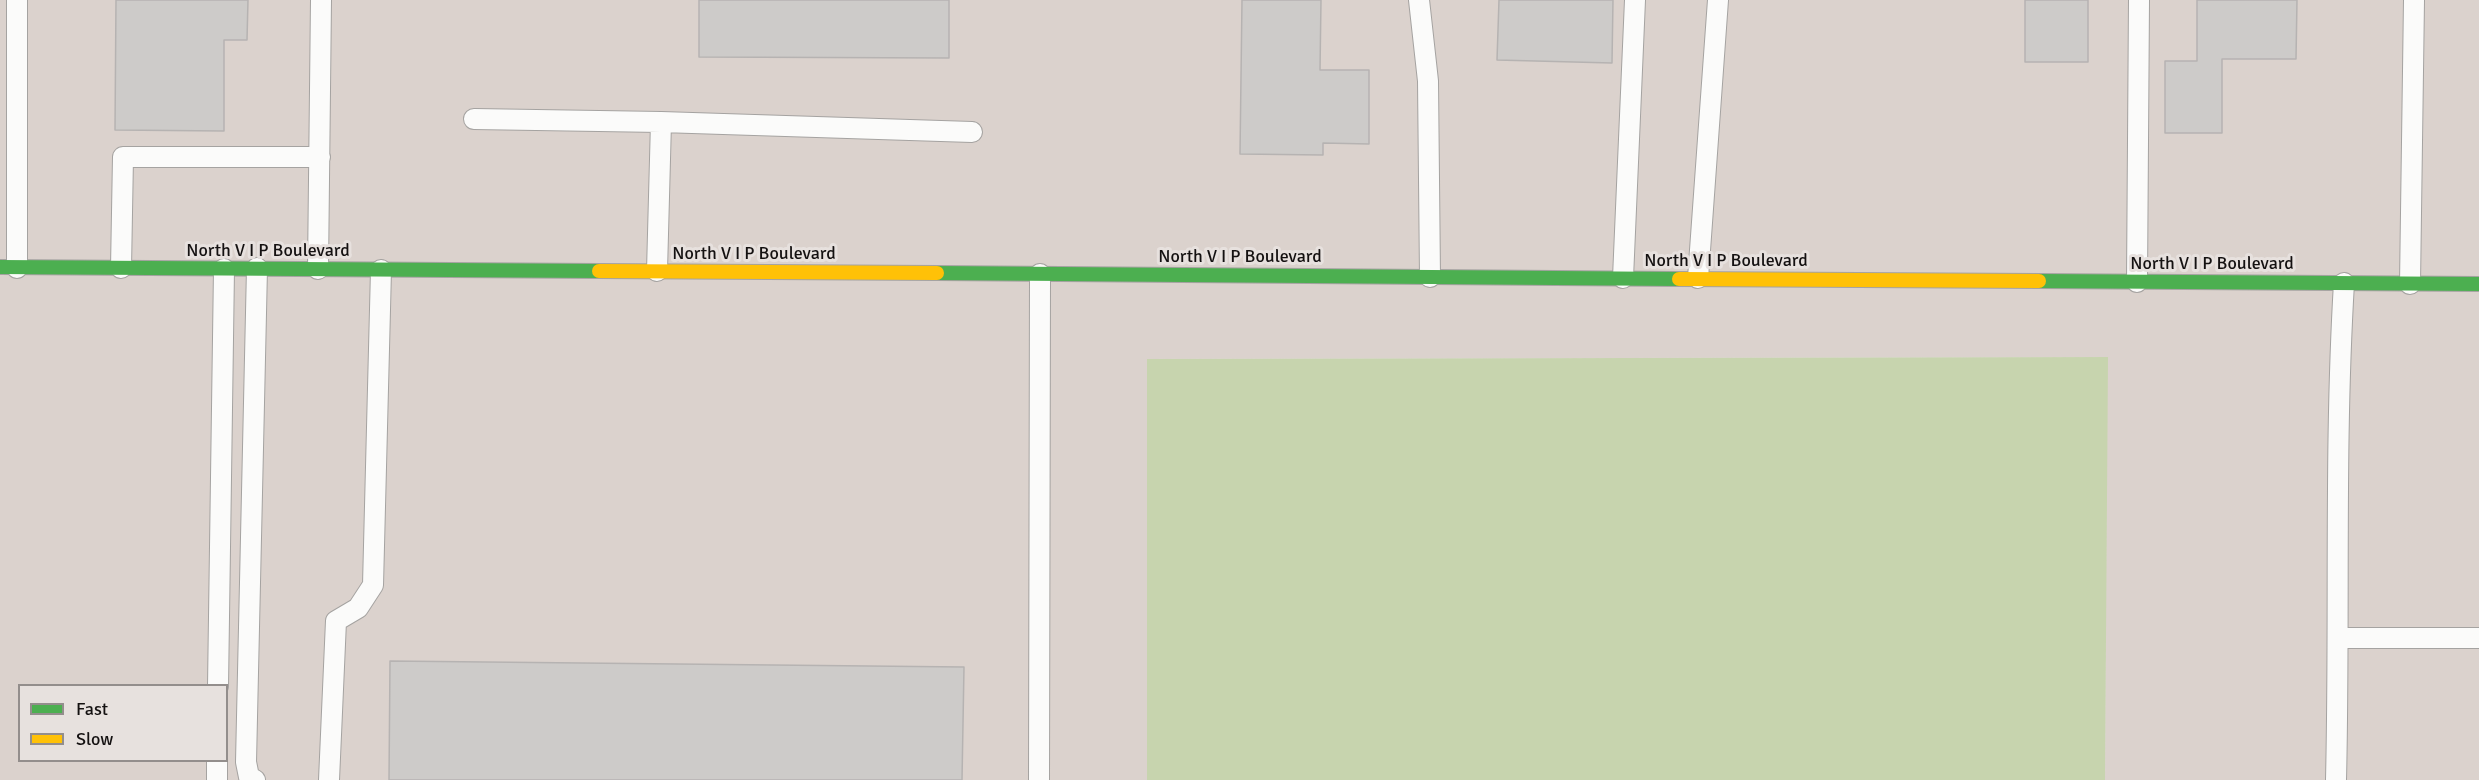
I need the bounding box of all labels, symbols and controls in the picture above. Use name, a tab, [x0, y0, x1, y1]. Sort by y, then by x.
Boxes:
street label: North V I P Boulevard	[186, 240, 350, 262]
street label: North V I P Boulevard	[672, 243, 836, 265]
street label: North V I P Boulevard	[1158, 246, 1322, 268]
street label: North V I P Boulevard	[1644, 250, 1808, 272]
street label: North V I P Boulevard	[2130, 253, 2294, 275]
legend	[18, 684, 228, 762]
text: Fast	[76, 698, 108, 720]
text: Slow	[76, 728, 113, 750]

